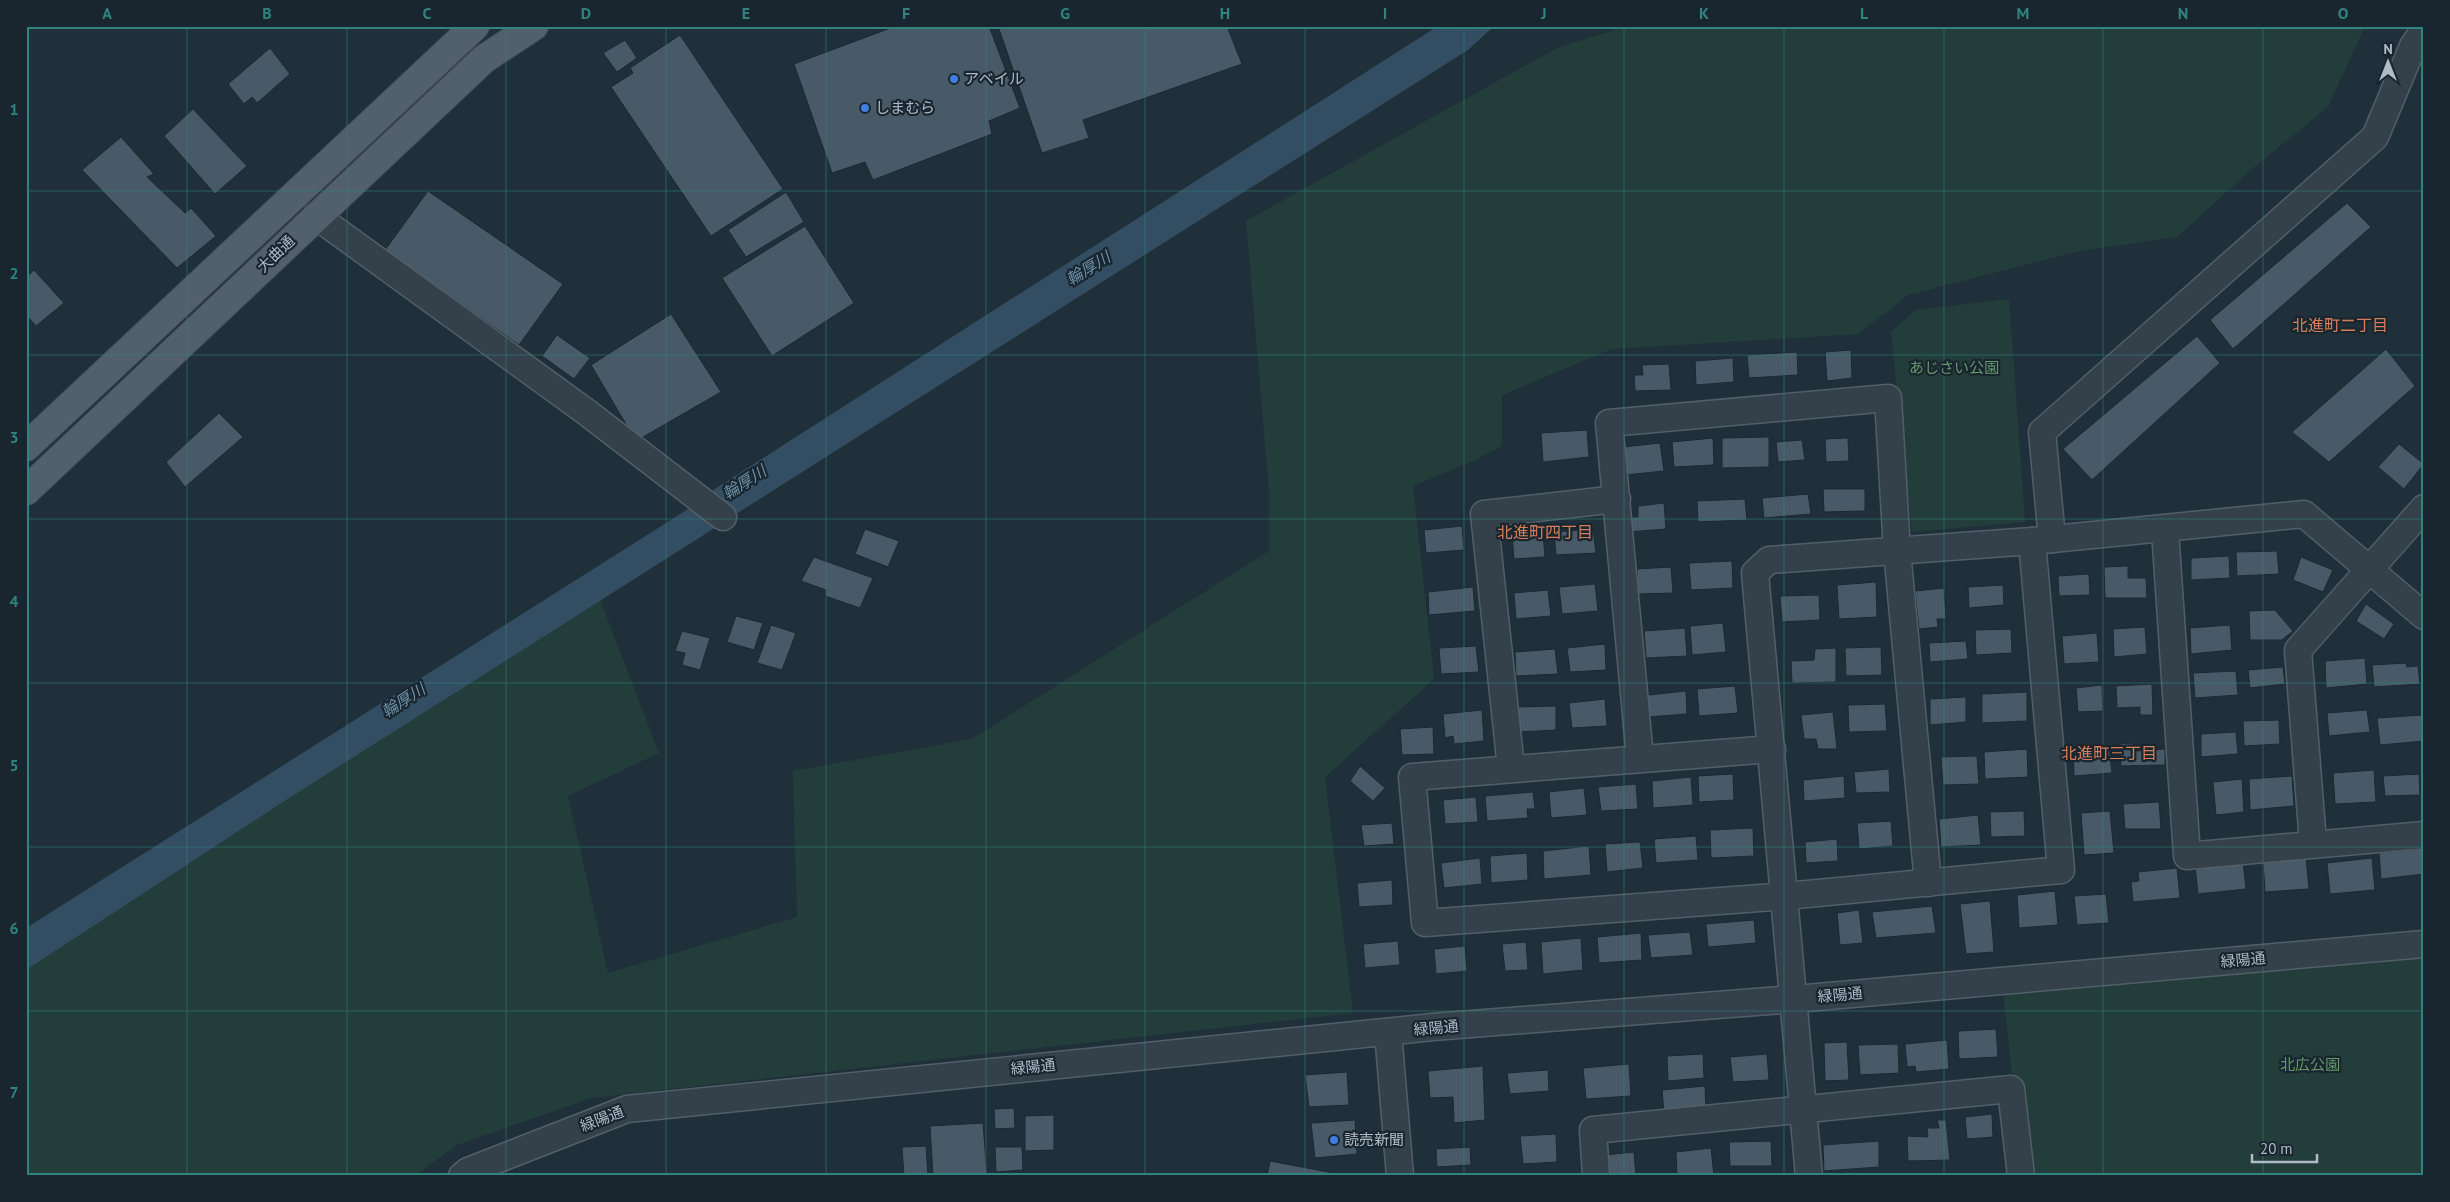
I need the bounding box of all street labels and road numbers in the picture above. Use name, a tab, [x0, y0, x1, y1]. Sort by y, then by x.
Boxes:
street label: 大曲通	[253, 231, 298, 276]
street label: 緑陽通	[2220, 948, 2266, 971]
street label: 緑陽通	[1817, 983, 1863, 1006]
street label: 緑陽通	[1413, 1016, 1459, 1039]
street label: 緑陽通	[1010, 1055, 1056, 1078]
street label: 緑陽通	[577, 1102, 626, 1135]

